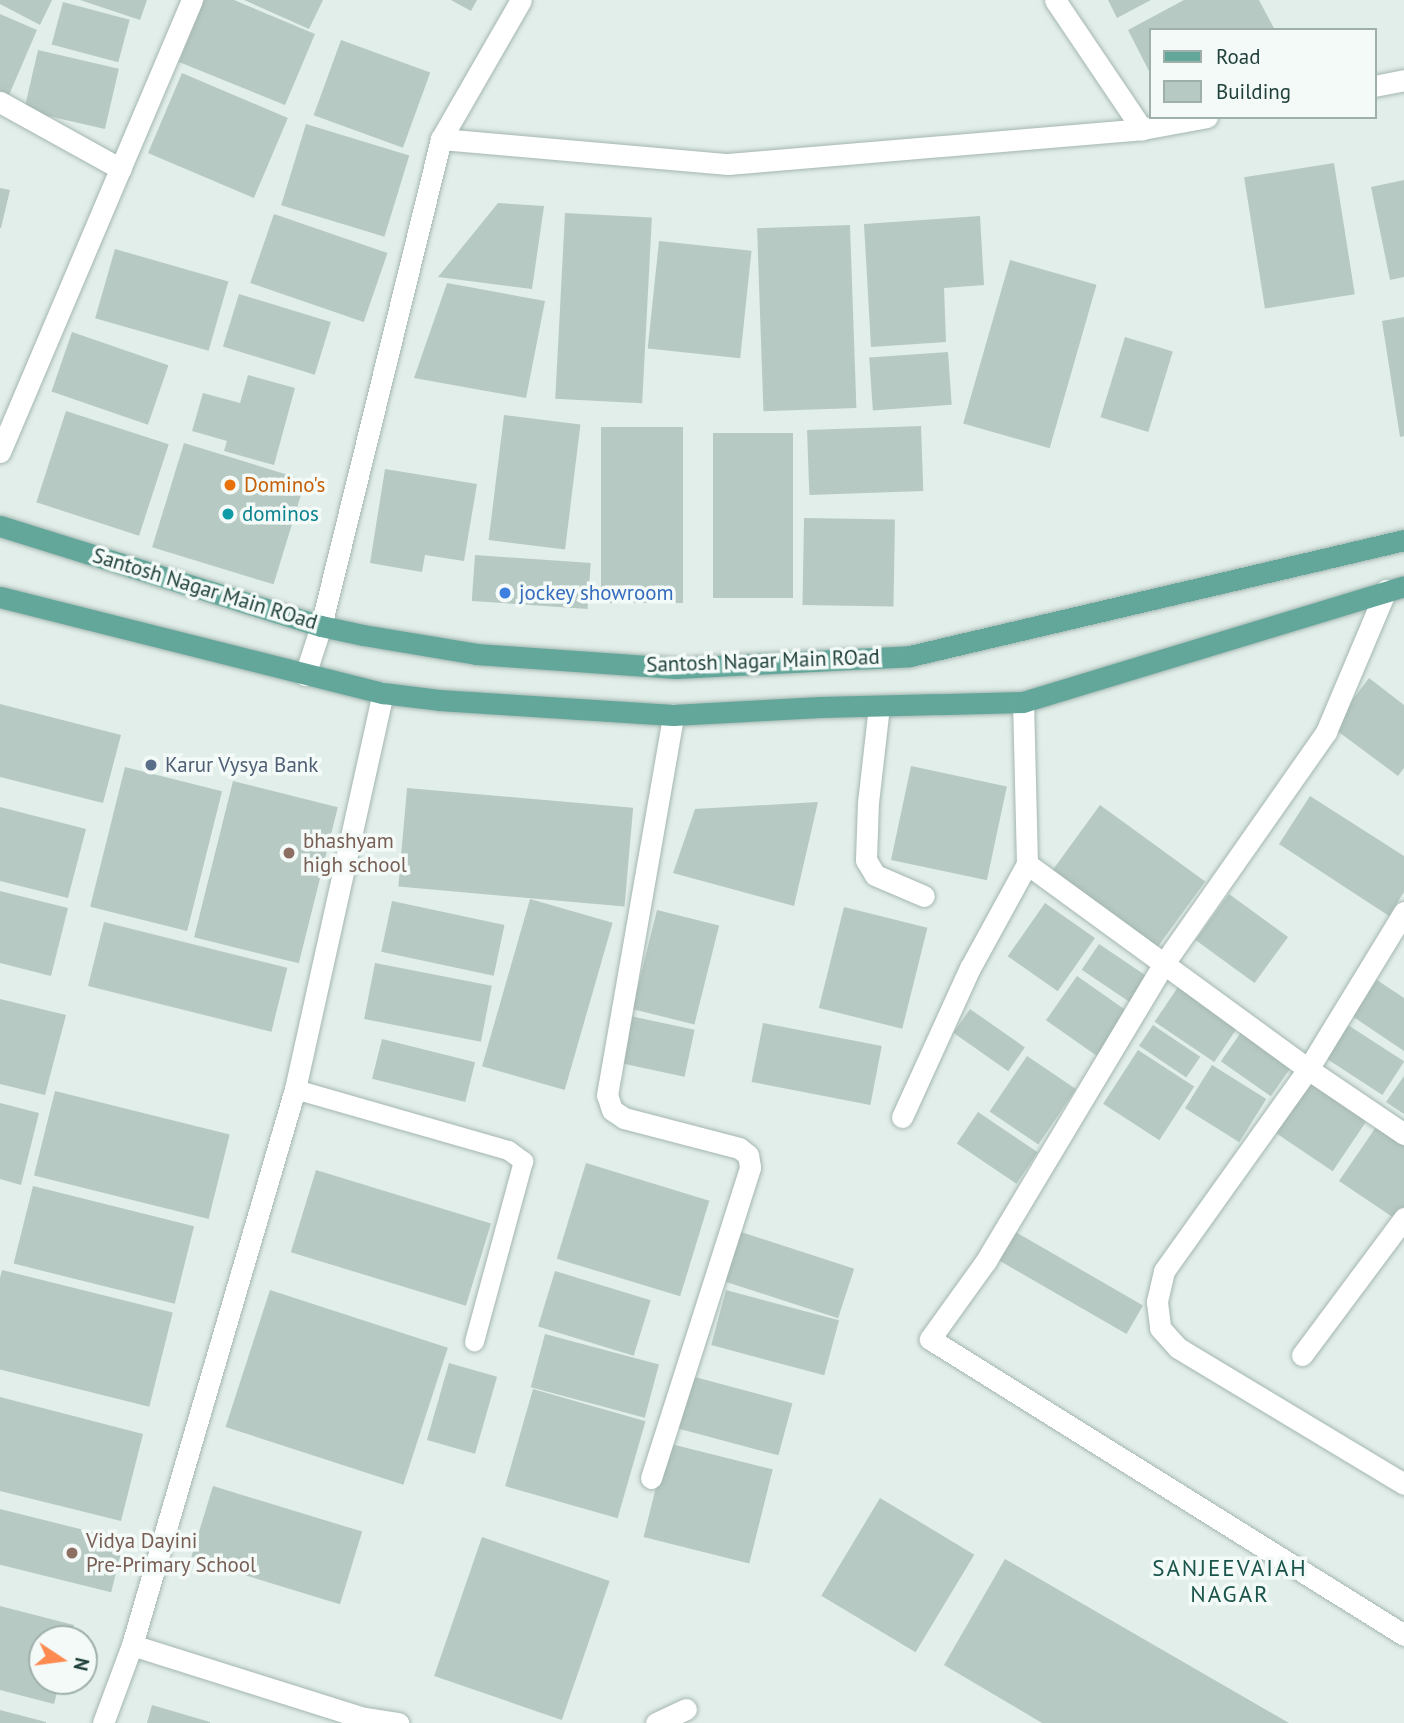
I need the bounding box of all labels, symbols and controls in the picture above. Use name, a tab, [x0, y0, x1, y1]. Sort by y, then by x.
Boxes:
legend	[1148, 28, 1376, 119]
text: Road	[1216, 43, 1260, 70]
text: Building	[1216, 78, 1291, 105]
place label: Domino's	[244, 472, 325, 498]
marker: Domino's	[222, 477, 238, 493]
place label: dominos	[242, 501, 319, 527]
marker: dominos	[220, 506, 236, 522]
street label: Santosh Nagar Main ROad	[90, 543, 320, 635]
place label: jockey showroom	[519, 580, 674, 606]
marker: jockey showroom	[497, 585, 513, 601]
street label: Santosh Nagar Main ROad	[646, 644, 880, 678]
place label: Karur Vysya Bank	[165, 752, 319, 778]
marker: Karur Vysya Bank	[143, 757, 159, 773]
place label: bhashyam high school	[303, 828, 407, 878]
marker: bhashyam high school	[281, 845, 297, 861]
place label: Vidya Dayini Pre-Primary School	[86, 1528, 257, 1578]
marker: Vidya Dayini Pre-Primary School	[64, 1545, 80, 1561]
district label: SANJEEVAIAH NAGAR	[1154, 1554, 1306, 1608]
north arrow	[28, 1625, 98, 1695]
text: N	[68, 1655, 95, 1673]

